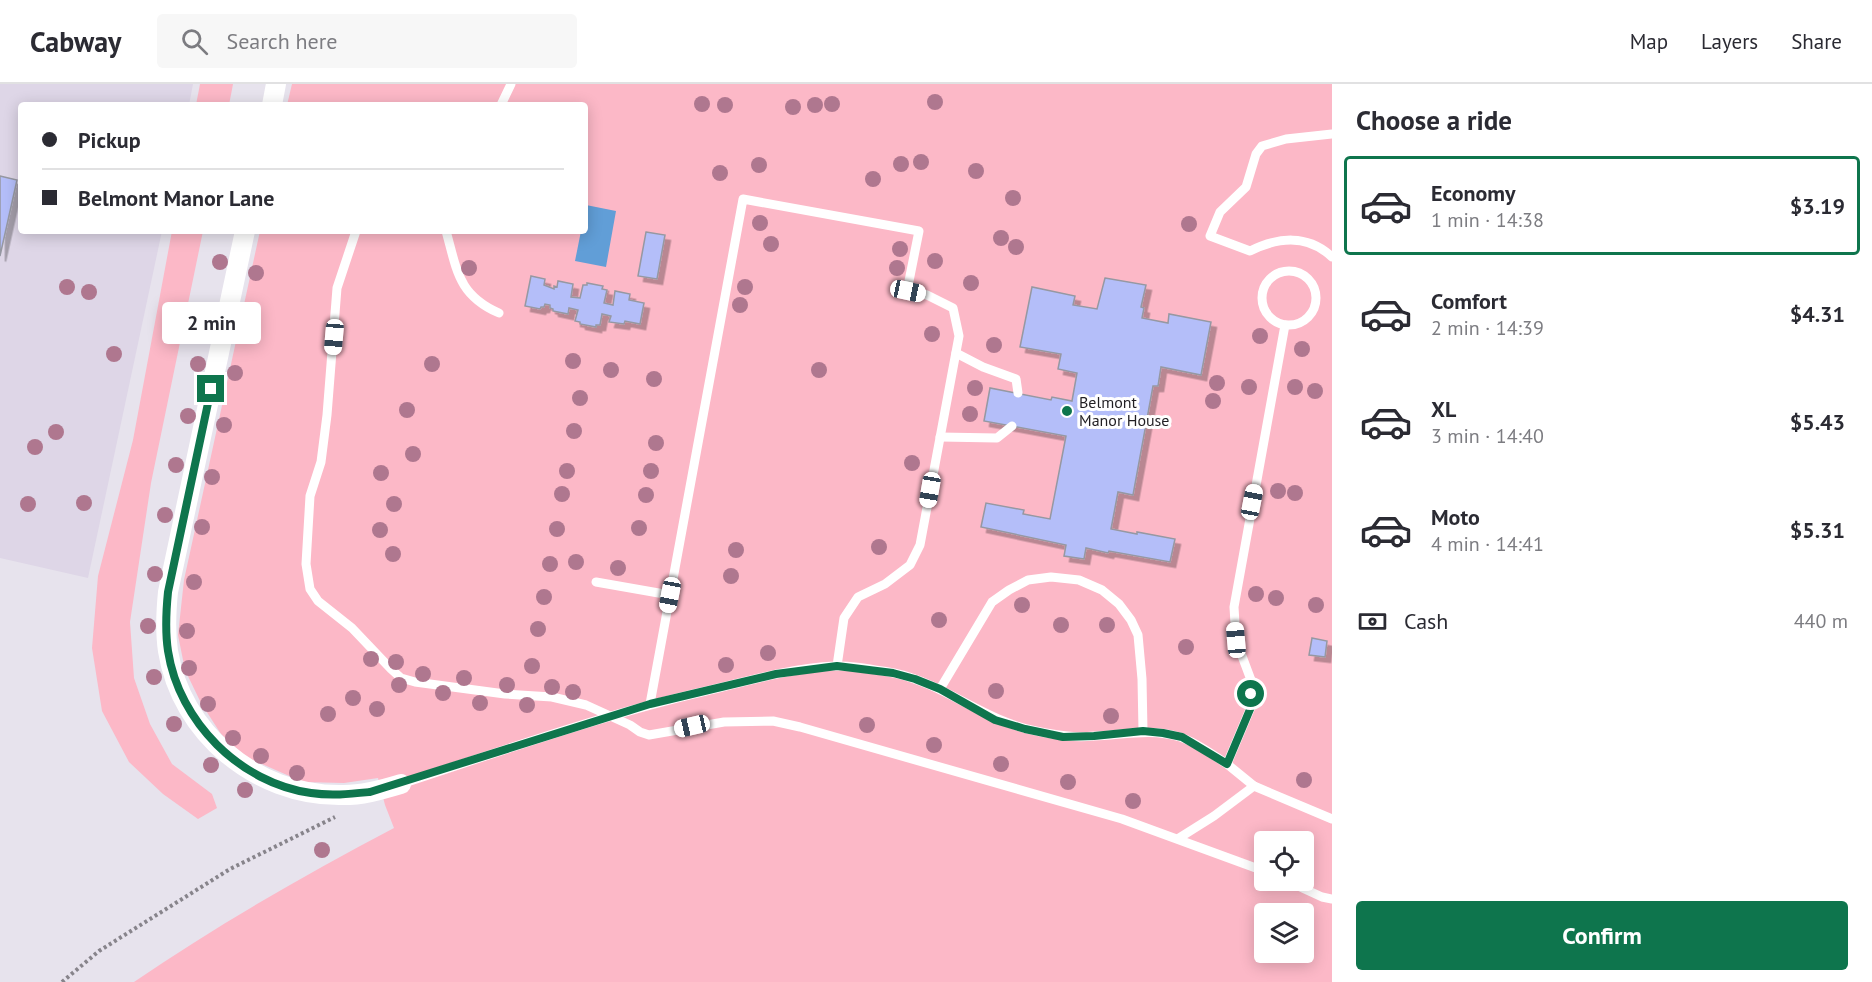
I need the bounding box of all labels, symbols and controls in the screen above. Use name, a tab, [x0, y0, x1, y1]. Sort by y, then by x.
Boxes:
search box	[157, 14, 577, 68]
text: Cabway	[30, 23, 121, 60]
icon: search	[178, 25, 211, 58]
text: Search here	[226, 27, 337, 55]
text: Map	[1630, 28, 1668, 55]
text: Layers	[1701, 28, 1758, 55]
text: Share	[1791, 28, 1842, 55]
text: Choose a ride	[1356, 103, 1512, 137]
text: Pickup	[78, 126, 141, 154]
icon: car	[1359, 179, 1413, 233]
text: Economy	[1431, 179, 1515, 207]
text: Belmont Manor Lane	[78, 184, 274, 212]
text: $3.19	[1790, 192, 1845, 220]
text: 1 min · 14:38	[1431, 207, 1544, 233]
car	[889, 278, 927, 304]
icon: car	[1359, 287, 1413, 341]
text: Comfort	[1431, 287, 1507, 315]
text: $4.31	[1790, 300, 1845, 328]
callout: 2 min	[162, 302, 260, 344]
text: 2 min	[187, 310, 236, 336]
text: 2 min · 14:39	[1431, 315, 1544, 341]
car	[323, 318, 345, 356]
route end	[197, 375, 224, 402]
place label: Belmont Manor House	[1079, 392, 1169, 430]
icon: car	[1359, 395, 1413, 449]
text: XL	[1431, 395, 1456, 423]
marker: Belmont Manor House	[1060, 404, 1074, 418]
text: $5.43	[1790, 408, 1845, 436]
text: 3 min · 14:40	[1431, 423, 1544, 449]
car	[918, 471, 942, 509]
car	[1240, 483, 1264, 521]
icon: car	[1359, 503, 1413, 557]
text: Moto	[1431, 503, 1480, 531]
text: $5.31	[1790, 516, 1845, 544]
text: 4 min · 14:41	[1431, 531, 1544, 557]
car	[658, 576, 682, 614]
icon: cash	[1356, 605, 1389, 638]
text: Cash	[1404, 607, 1448, 635]
text: 440 m	[1794, 608, 1848, 634]
car	[1225, 621, 1247, 659]
route start	[1237, 680, 1264, 707]
car	[672, 713, 712, 739]
map controls	[1254, 831, 1314, 963]
button: locate	[1254, 831, 1314, 891]
button: Confirm	[1356, 901, 1848, 970]
button: layers	[1254, 903, 1314, 963]

